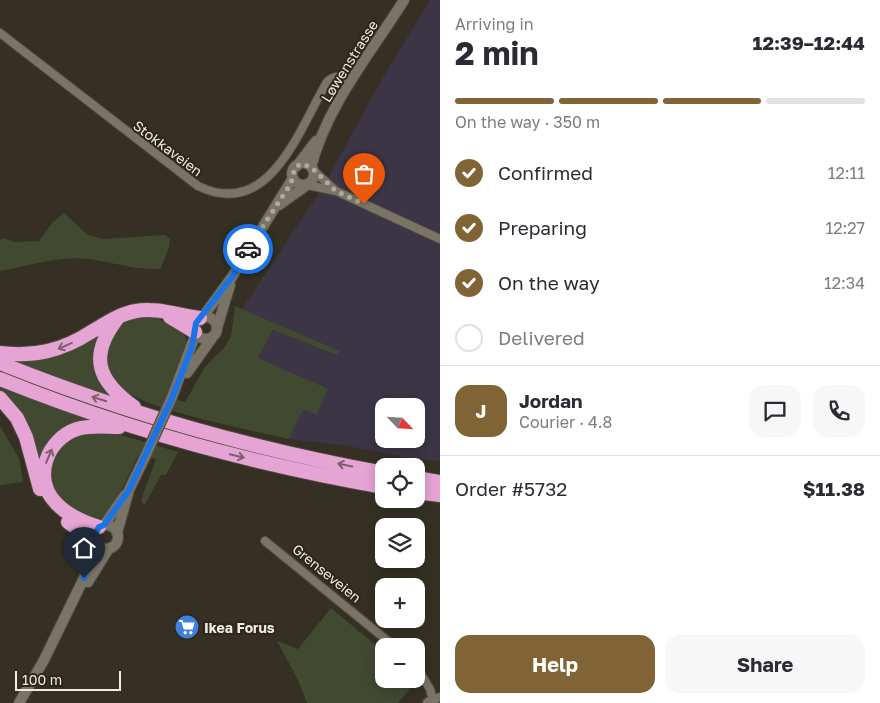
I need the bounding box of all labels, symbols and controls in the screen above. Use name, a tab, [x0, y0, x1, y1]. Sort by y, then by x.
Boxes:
text: Arriving in	[455, 14, 534, 34]
street label: Løwenstrasse	[317, 17, 381, 105]
text: 12:39–12:44	[753, 31, 865, 54]
text: 2 min	[455, 34, 539, 72]
text: On the way · 350 m	[455, 112, 600, 132]
street label: Stokkaveien	[130, 116, 206, 180]
pin	[343, 153, 385, 204]
icon: check	[455, 159, 483, 187]
icon: bag	[350, 160, 378, 188]
text: Confirmed	[498, 161, 593, 184]
text: 12:11	[828, 163, 865, 183]
icon: check	[455, 214, 483, 242]
text: Preparing	[498, 216, 587, 239]
text: 12:27	[825, 218, 865, 238]
courier	[223, 224, 273, 274]
icon: car	[234, 235, 262, 263]
icon: check	[455, 269, 483, 297]
text: On the way	[498, 271, 600, 294]
text: 12:34	[824, 273, 865, 293]
text: Delivered	[498, 326, 585, 349]
one-way arrow	[58, 342, 73, 352]
button: chat	[749, 385, 801, 437]
button: phone	[813, 385, 865, 437]
text: Jordan	[519, 389, 583, 412]
one-way arrow	[91, 394, 107, 403]
north arrow	[375, 398, 425, 448]
map controls	[375, 398, 425, 688]
text: J	[476, 399, 486, 422]
text: Courier · 4.8	[519, 412, 612, 432]
one-way arrow	[44, 449, 54, 464]
one-way arrow	[228, 452, 244, 461]
button: locate	[375, 458, 425, 508]
one-way arrow	[337, 460, 353, 470]
text: Order #5732	[455, 477, 567, 500]
text: $11.38	[803, 477, 865, 500]
button: layers	[375, 518, 425, 568]
pin	[63, 527, 105, 578]
icon: home	[70, 534, 98, 562]
street label: Grenseveien	[289, 540, 365, 606]
button: +	[375, 578, 425, 628]
supermarket icon: Ikea Forus	[174, 614, 200, 640]
place label: Ikea Forus	[204, 619, 275, 636]
button: Help	[455, 635, 655, 693]
button: Share	[665, 635, 865, 693]
button: −	[375, 638, 425, 688]
scale bar	[15, 668, 121, 691]
text: 100 m	[22, 671, 62, 688]

